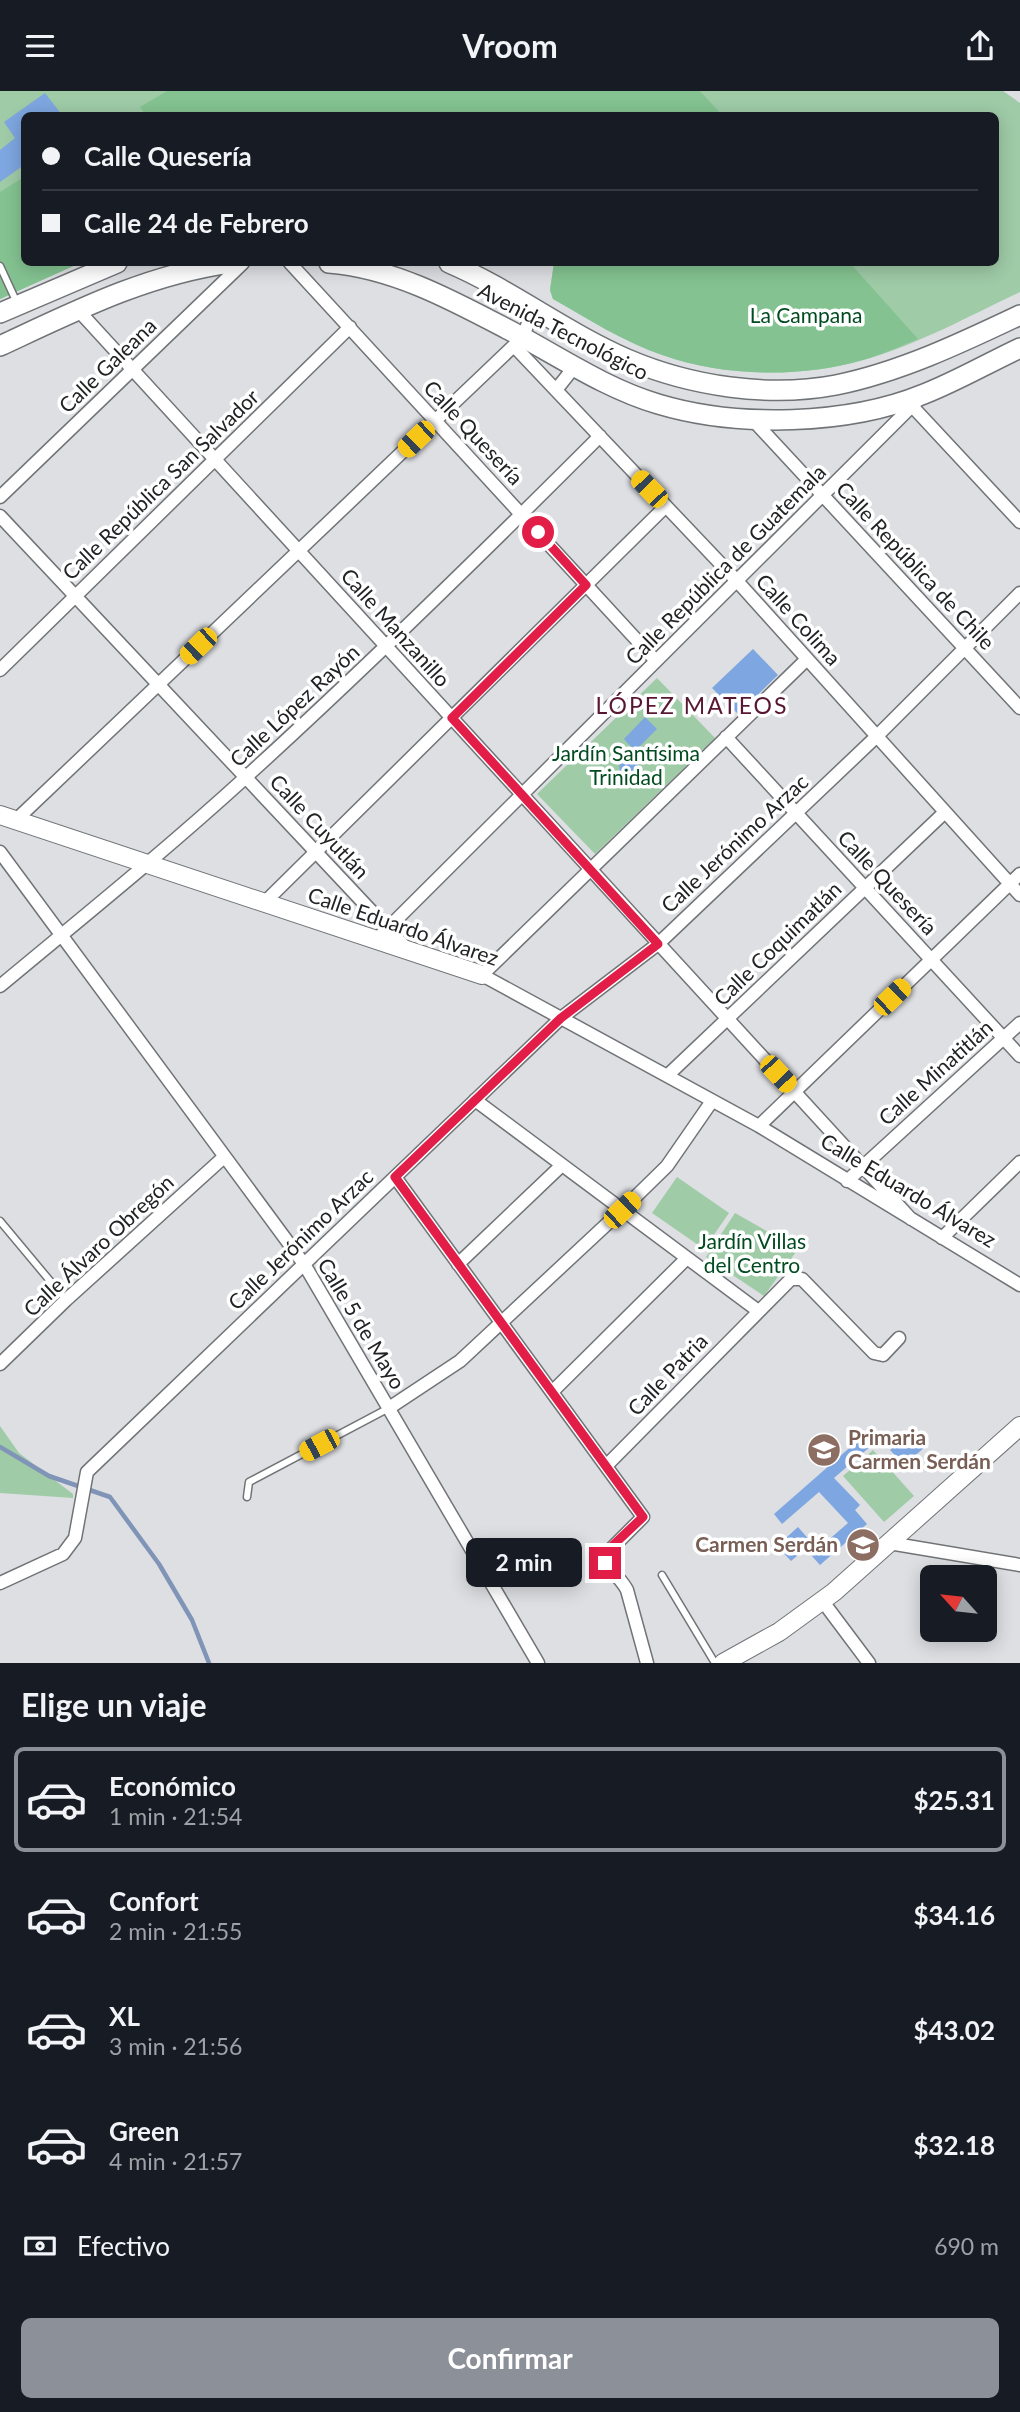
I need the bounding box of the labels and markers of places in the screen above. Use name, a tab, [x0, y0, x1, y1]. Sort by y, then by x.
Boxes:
place label: Primaria Carmen Serdán	[848, 1424, 991, 1473]
school or university icon: Primaria Carmen Serdán	[805, 1431, 843, 1469]
school or university icon: Carmen Serdán	[844, 1526, 882, 1564]
place label: Carmen Serdán	[695, 1531, 838, 1556]

